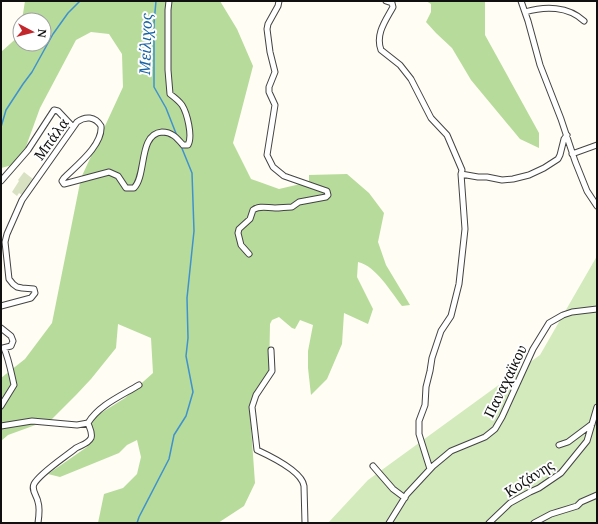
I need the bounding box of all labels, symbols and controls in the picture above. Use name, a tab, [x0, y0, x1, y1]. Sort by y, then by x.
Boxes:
north arrow	[12, 12, 52, 52]
water label: Μείλιχος	[134, 12, 156, 76]
text: N	[34, 28, 50, 39]
street label: Μπάλα	[29, 114, 73, 164]
street label: Παναχαϊκου	[479, 341, 531, 421]
street label: Κοζάνης	[501, 455, 558, 501]

